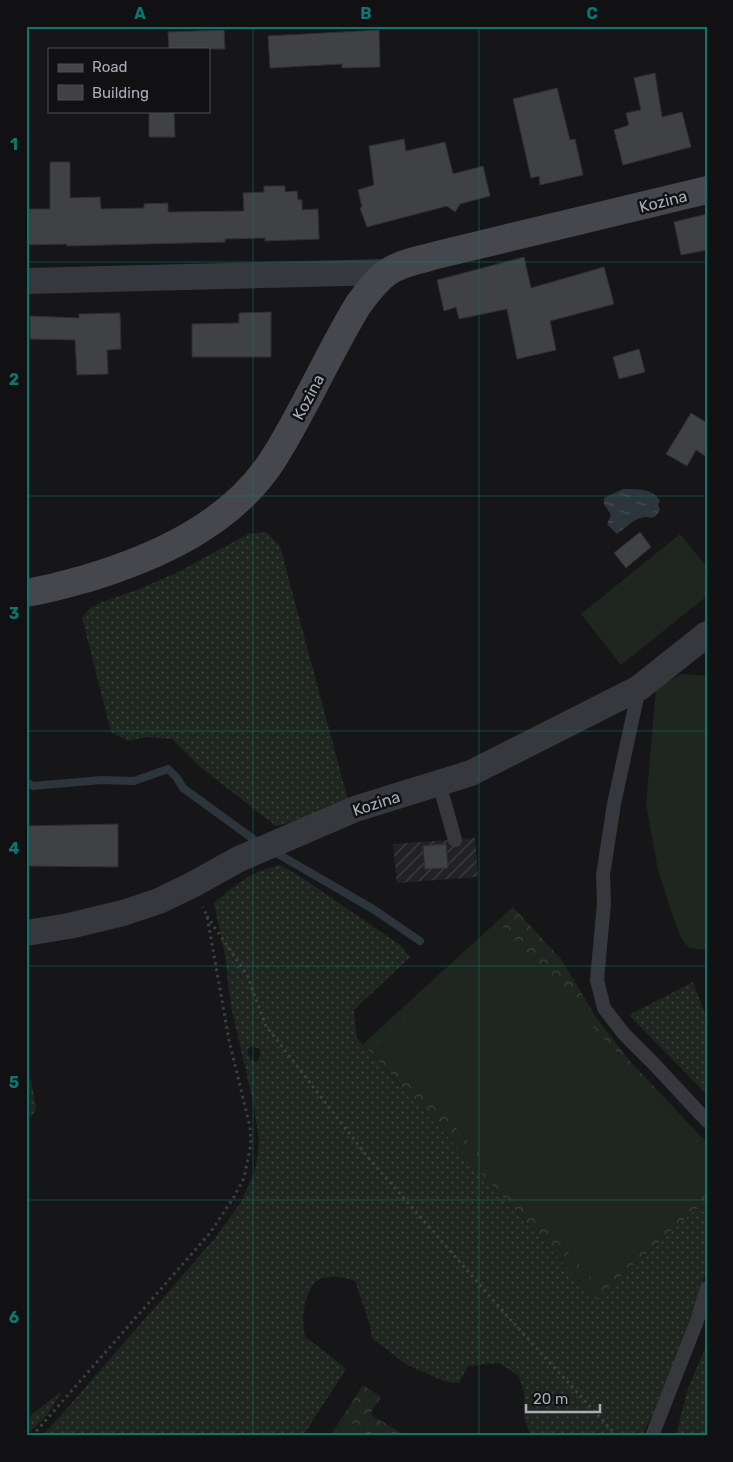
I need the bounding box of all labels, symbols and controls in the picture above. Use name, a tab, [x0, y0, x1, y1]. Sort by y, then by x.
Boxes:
text: A	[134, 4, 146, 23]
text: B	[360, 4, 372, 23]
text: C	[586, 4, 598, 23]
legend	[48, 48, 210, 112]
text: Road	[92, 58, 128, 76]
text: Building	[92, 84, 149, 102]
text: 1	[10, 135, 18, 154]
street label: Kozina	[637, 186, 689, 217]
text: 2	[9, 370, 19, 389]
street label: Kozina	[289, 371, 328, 423]
text: 3	[9, 604, 19, 623]
street label: Kozina	[350, 787, 402, 820]
text: 4	[9, 839, 20, 858]
text: 5	[9, 1073, 19, 1092]
text: 6	[9, 1308, 19, 1327]
scale bar	[526, 1382, 599, 1414]
text: 20 m	[533, 1390, 568, 1408]

